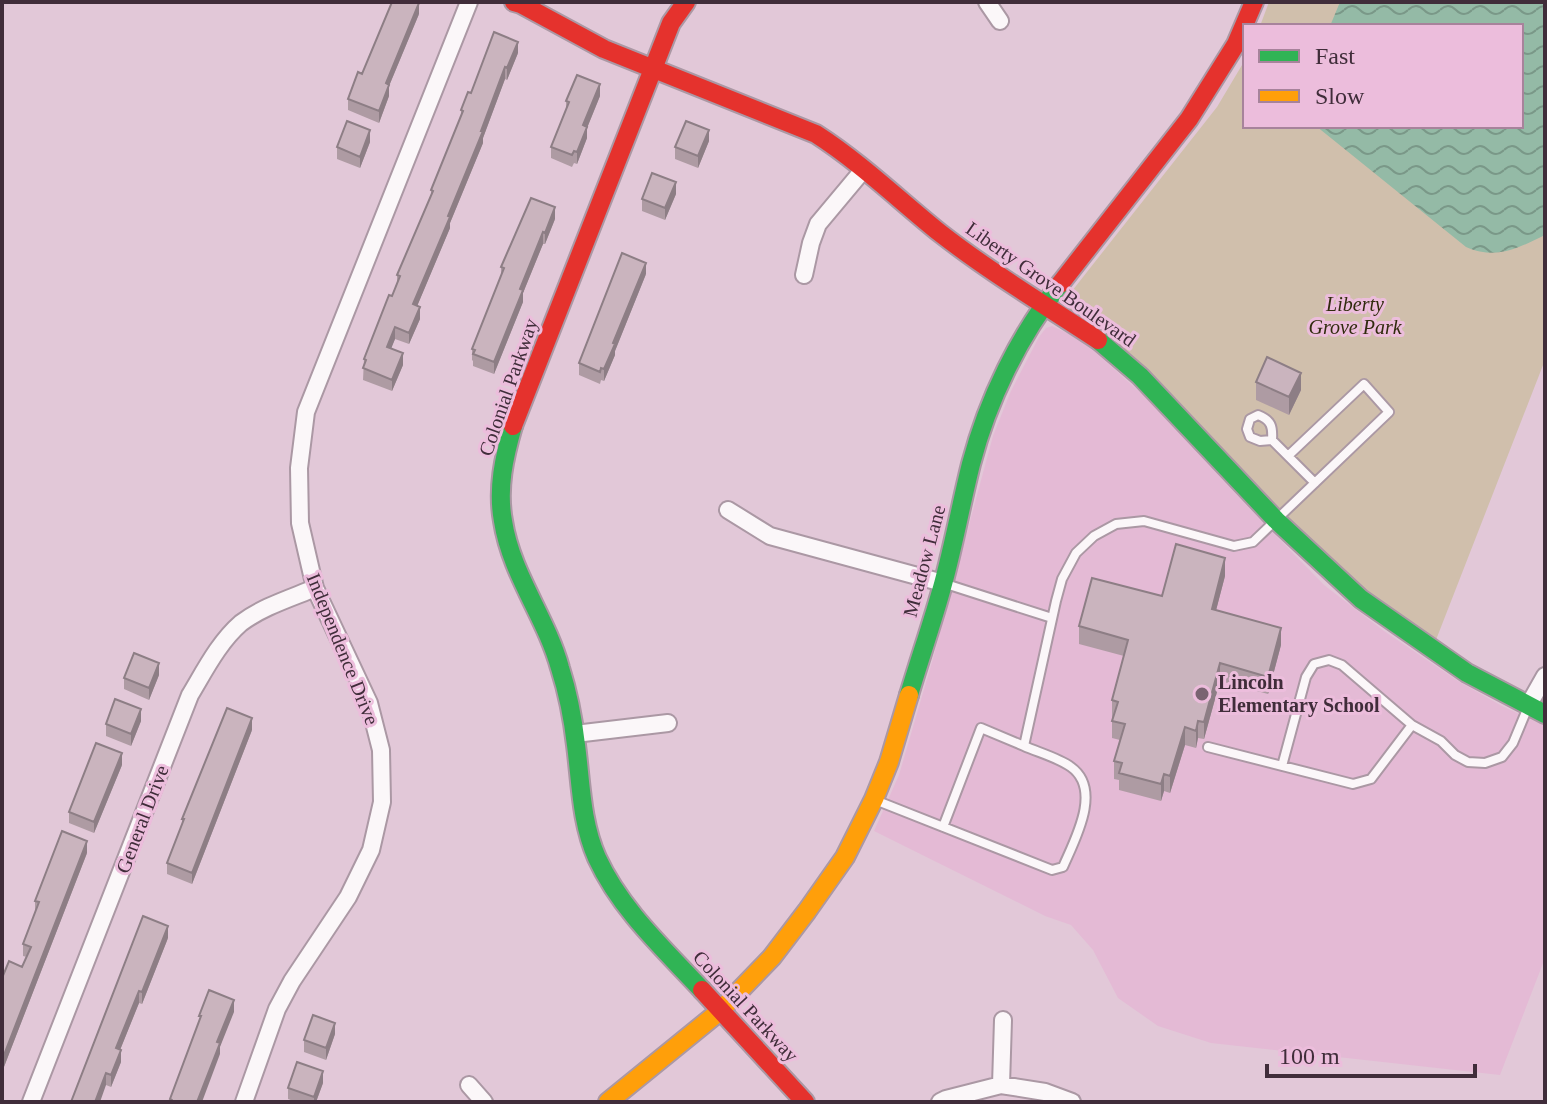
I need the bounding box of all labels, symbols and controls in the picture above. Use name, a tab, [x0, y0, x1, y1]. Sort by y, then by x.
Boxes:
legend	[1243, 24, 1523, 128]
text: Fast	[1315, 43, 1355, 69]
text: Slow	[1315, 83, 1365, 109]
street label: Liberty Grove Boulevard	[961, 217, 1140, 352]
park label: Liberty Grove Park	[1308, 293, 1403, 338]
street label: Colonial Parkway	[474, 315, 543, 459]
street label: Meadow Lane	[898, 503, 950, 619]
street label: Independence Drive	[302, 570, 384, 729]
place label: Lincoln Elementary School	[1218, 671, 1380, 717]
marker: Lincoln Elementary School	[1193, 685, 1211, 703]
street label: General Drive	[111, 762, 173, 876]
street label: Colonial Parkway	[688, 946, 803, 1067]
scale bar	[1267, 1028, 1475, 1078]
text: 100 m	[1279, 1043, 1340, 1069]

